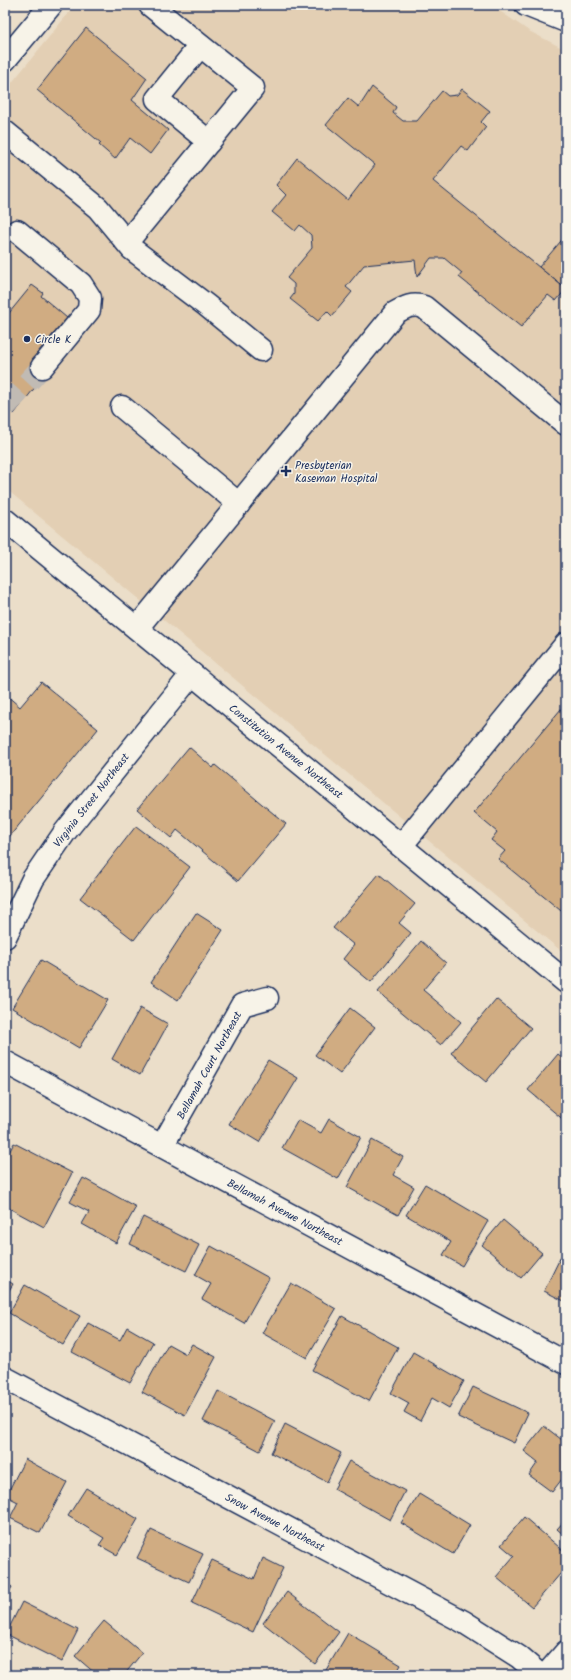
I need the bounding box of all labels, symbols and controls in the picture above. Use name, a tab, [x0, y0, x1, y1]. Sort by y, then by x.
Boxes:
place label: Circle K	[35, 331, 72, 349]
marker: Circle K	[22, 334, 32, 344]
place label: Presbyterian Kaseman Hospital	[295, 457, 378, 488]
marker: Presbyterian Kaseman Hospital	[280, 465, 292, 477]
street label: Constitution Avenue Northeast	[224, 700, 347, 804]
street label: Virginia Street Northeast	[49, 749, 135, 852]
street label: Bellamah Court Northeast	[173, 1007, 247, 1123]
street label: Bellamah Avenue Northeast	[223, 1175, 346, 1251]
street label: Snow Avenue Northeast	[221, 1489, 328, 1557]

